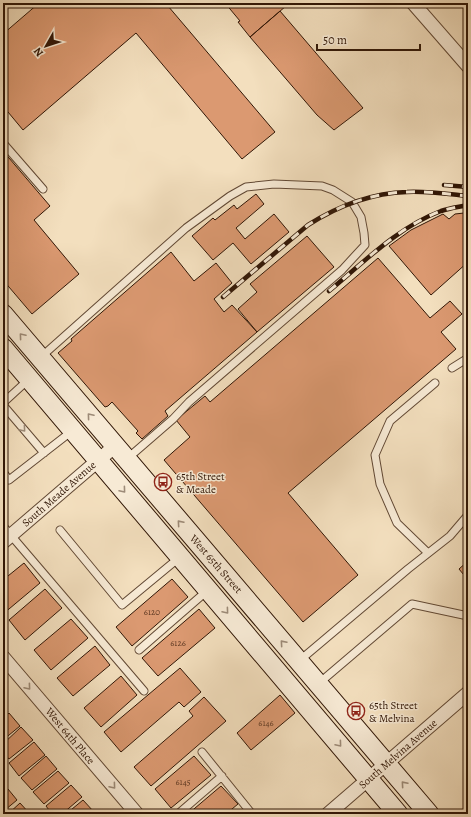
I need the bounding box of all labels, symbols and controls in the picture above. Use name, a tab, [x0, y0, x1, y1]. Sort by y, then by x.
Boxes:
north arrow	[26, 26, 66, 66]
scale bar	[317, 26, 420, 52]
text: 50 m	[323, 32, 347, 48]
text: N	[30, 44, 47, 60]
one-way arrow	[19, 334, 26, 341]
one-way arrow	[87, 414, 94, 421]
one-way arrow	[19, 424, 26, 431]
street label: South Meade Avenue	[19, 458, 99, 530]
place label: 65th Street & Meade	[176, 469, 225, 497]
bus stop icon: 65th Street & Meade	[153, 472, 173, 492]
one-way arrow	[119, 485, 126, 493]
one-way arrow	[178, 520, 185, 527]
street label: West 65th Street	[186, 531, 246, 597]
house number: 6120	[144, 606, 160, 618]
one-way arrow	[221, 606, 228, 613]
house number: 6126	[170, 637, 186, 649]
one-way arrow	[280, 640, 287, 648]
one-way arrow	[24, 682, 31, 689]
place label: 65th Street & Melvina	[369, 698, 418, 726]
bus stop icon: 65th Street & Melvina	[346, 701, 366, 721]
street label: West 64th Place	[41, 704, 98, 768]
street label: South Melvina Avenue	[356, 716, 441, 792]
house number: 6146	[258, 717, 274, 729]
one-way arrow	[334, 739, 341, 746]
house number: 6145	[175, 776, 191, 788]
one-way arrow	[108, 781, 115, 788]
one-way arrow	[401, 782, 408, 789]

